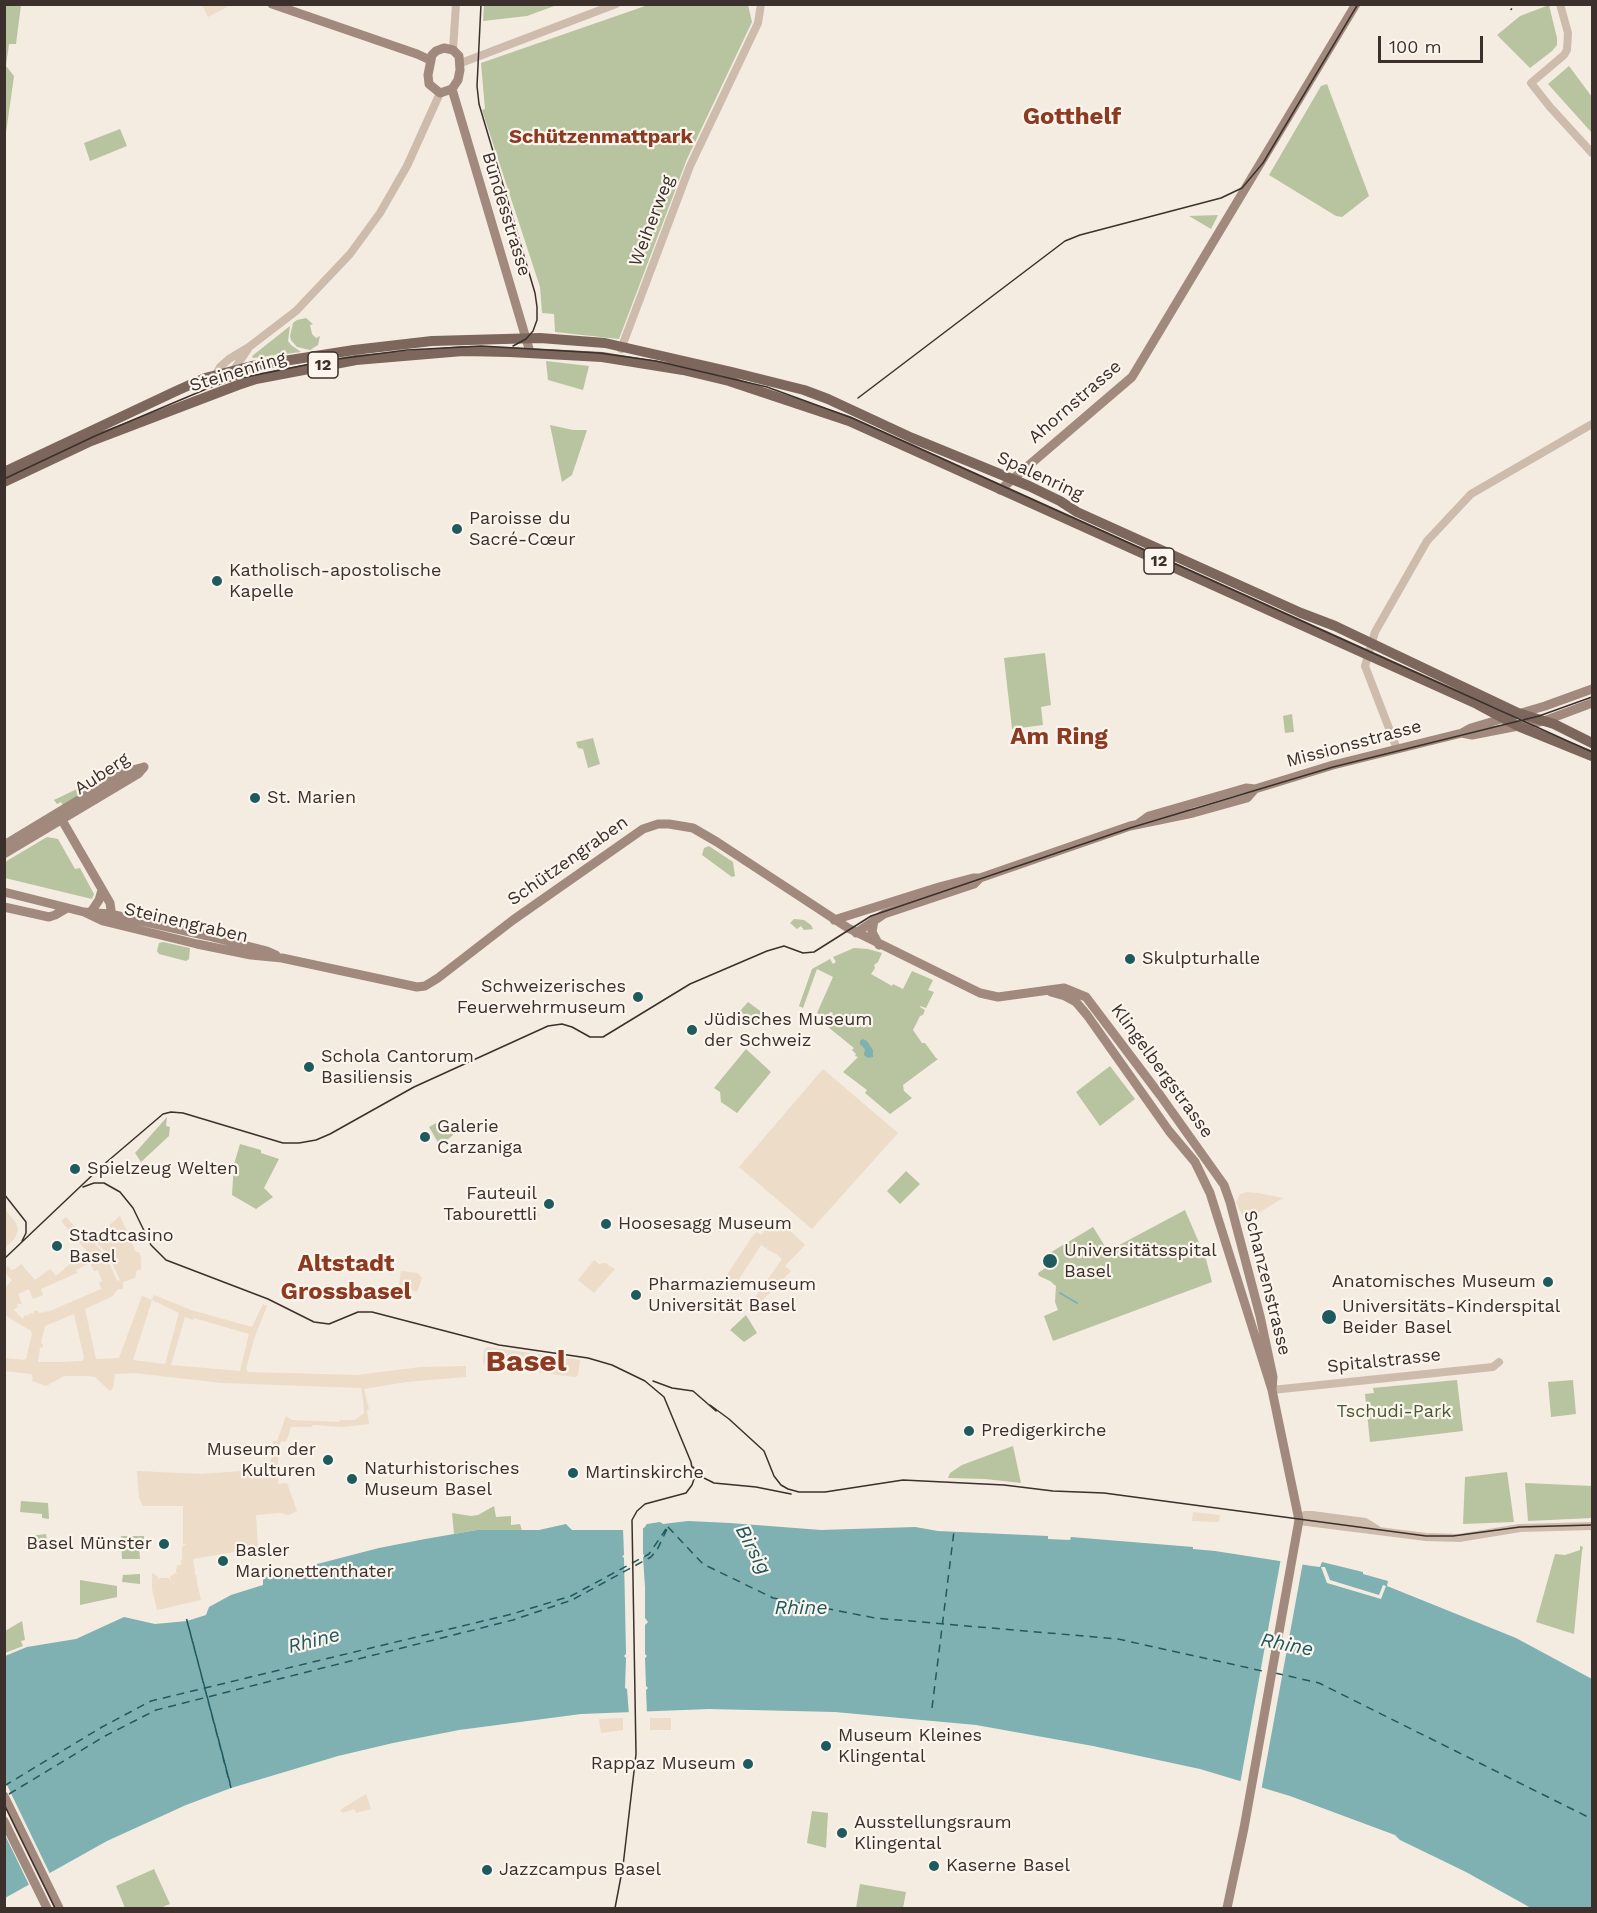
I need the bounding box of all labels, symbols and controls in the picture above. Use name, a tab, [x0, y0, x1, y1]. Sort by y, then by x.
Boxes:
scale bar	[1381, 24, 1486, 62]
text: 100 m	[1389, 36, 1442, 57]
district label: Gotthelf	[1023, 103, 1121, 131]
district label: Schützenmattpark	[509, 125, 693, 149]
street label: Bundesstrasse	[477, 149, 535, 279]
street label: Weiherweg	[625, 173, 679, 269]
street label: Steinenring	[187, 347, 289, 397]
road number: 12	[308, 352, 338, 378]
street label: Ahornstrasse	[1024, 356, 1126, 448]
street label: Spalenring	[993, 447, 1087, 505]
place label: Paroisse du Sacré-Cœur	[469, 508, 576, 550]
marker: Paroisse du Sacré-Cœur	[450, 522, 464, 536]
road number: 12	[1144, 548, 1174, 574]
place label: Katholisch-apostolische Kapelle	[229, 560, 441, 602]
marker: Katholisch-apostolische Kapelle	[210, 574, 224, 588]
street label: Missionsstrasse	[1284, 716, 1424, 772]
district label: Am Ring	[1010, 723, 1108, 751]
street label: Auberg	[71, 748, 133, 800]
place label: St. Marien	[267, 787, 356, 809]
marker: St. Marien	[248, 791, 262, 805]
street label: Schützengraben	[504, 811, 632, 911]
street label: Steinengraben	[122, 898, 250, 948]
place label: Skulpturhalle	[1142, 948, 1260, 970]
marker: Skulpturhalle	[1123, 952, 1137, 966]
place label: Schweizerisches Feuerwehrmuseum	[457, 976, 626, 1018]
marker: Schweizerisches Feuerwehrmuseum	[631, 990, 645, 1004]
street label: Klingelbergstrasse	[1106, 1000, 1218, 1142]
place label: Jüdisches Museum der Schweiz	[704, 1009, 872, 1052]
marker: Jüdisches Museum der Schweiz	[685, 1023, 699, 1037]
place label: Schola Cantorum Basiliensis	[321, 1046, 474, 1088]
marker: Schola Cantorum Basiliensis	[302, 1060, 316, 1074]
place label: Galerie Carzaniga	[437, 1116, 522, 1158]
marker: Galerie Carzaniga	[418, 1130, 432, 1144]
place label: Spielzeug Welten	[87, 1158, 238, 1180]
marker: Spielzeug Welten	[68, 1162, 82, 1176]
place label: Fauteuil Tabourettli	[443, 1183, 537, 1226]
marker: Fauteuil Tabourettli	[542, 1197, 556, 1211]
street label: Schanzenstrasse	[1239, 1208, 1295, 1358]
place label: Hoosesagg Museum	[618, 1213, 792, 1235]
marker: Hoosesagg Museum	[599, 1217, 613, 1231]
place label: Stadtcasino Basel	[69, 1225, 174, 1268]
marker: Stadtcasino Basel	[50, 1239, 64, 1253]
place label: Universitätsspital Basel	[1064, 1240, 1217, 1282]
district label: Altstadt Grossbasel	[281, 1250, 411, 1306]
marker: Universitätsspital Basel	[1041, 1252, 1059, 1270]
place label: Anatomisches Museum	[1332, 1271, 1536, 1293]
place label: Pharmaziemuseum Universität Basel	[648, 1274, 816, 1316]
marker: Anatomisches Museum	[1541, 1275, 1555, 1289]
marker: Pharmaziemuseum Universität Basel	[629, 1288, 643, 1302]
place label: Universitäts-Kinderspital Beider Basel	[1342, 1296, 1560, 1338]
marker: Universitäts-Kinderspital Beider Basel	[1320, 1308, 1338, 1326]
district label: Basel	[486, 1344, 566, 1380]
street label: Spitalstrasse	[1326, 1344, 1442, 1378]
park label: Tschudi-Park	[1337, 1401, 1451, 1423]
place label: Predigerkirche	[981, 1420, 1106, 1442]
marker: Predigerkirche	[962, 1424, 976, 1438]
place label: Museum der Kulturen	[206, 1439, 316, 1482]
marker: Museum der Kulturen	[321, 1453, 335, 1467]
place label: Naturhistorisches Museum Basel	[364, 1458, 519, 1500]
place label: Martinskirche	[585, 1462, 704, 1484]
marker: Martinskirche	[566, 1466, 580, 1480]
marker: Naturhistorisches Museum Basel	[345, 1472, 359, 1486]
water label: Birsig	[730, 1521, 776, 1579]
place label: Basel Münster	[26, 1533, 152, 1555]
marker: Basel Münster	[157, 1537, 171, 1551]
place label: Basler Marionettenthater	[235, 1540, 394, 1582]
marker: Basler Marionettenthater	[216, 1554, 230, 1568]
water label: Rhine	[774, 1596, 828, 1620]
water label: Rhine	[285, 1623, 343, 1659]
water label: Rhine	[1259, 1628, 1315, 1662]
place label: Museum Kleines Klingental	[838, 1725, 982, 1768]
marker: Museum Kleines Klingental	[819, 1739, 833, 1753]
place label: Rappaz Museum	[591, 1753, 736, 1775]
marker: Rappaz Museum	[741, 1757, 755, 1771]
place label: Ausstellungsraum Klingental	[854, 1812, 1012, 1854]
marker: Ausstellungsraum Klingental	[835, 1826, 849, 1840]
place label: Kaserne Basel	[946, 1855, 1070, 1877]
place label: Jazzcampus Basel	[499, 1859, 661, 1881]
marker: Kaserne Basel	[927, 1859, 941, 1873]
marker: Jazzcampus Basel	[480, 1863, 494, 1877]

